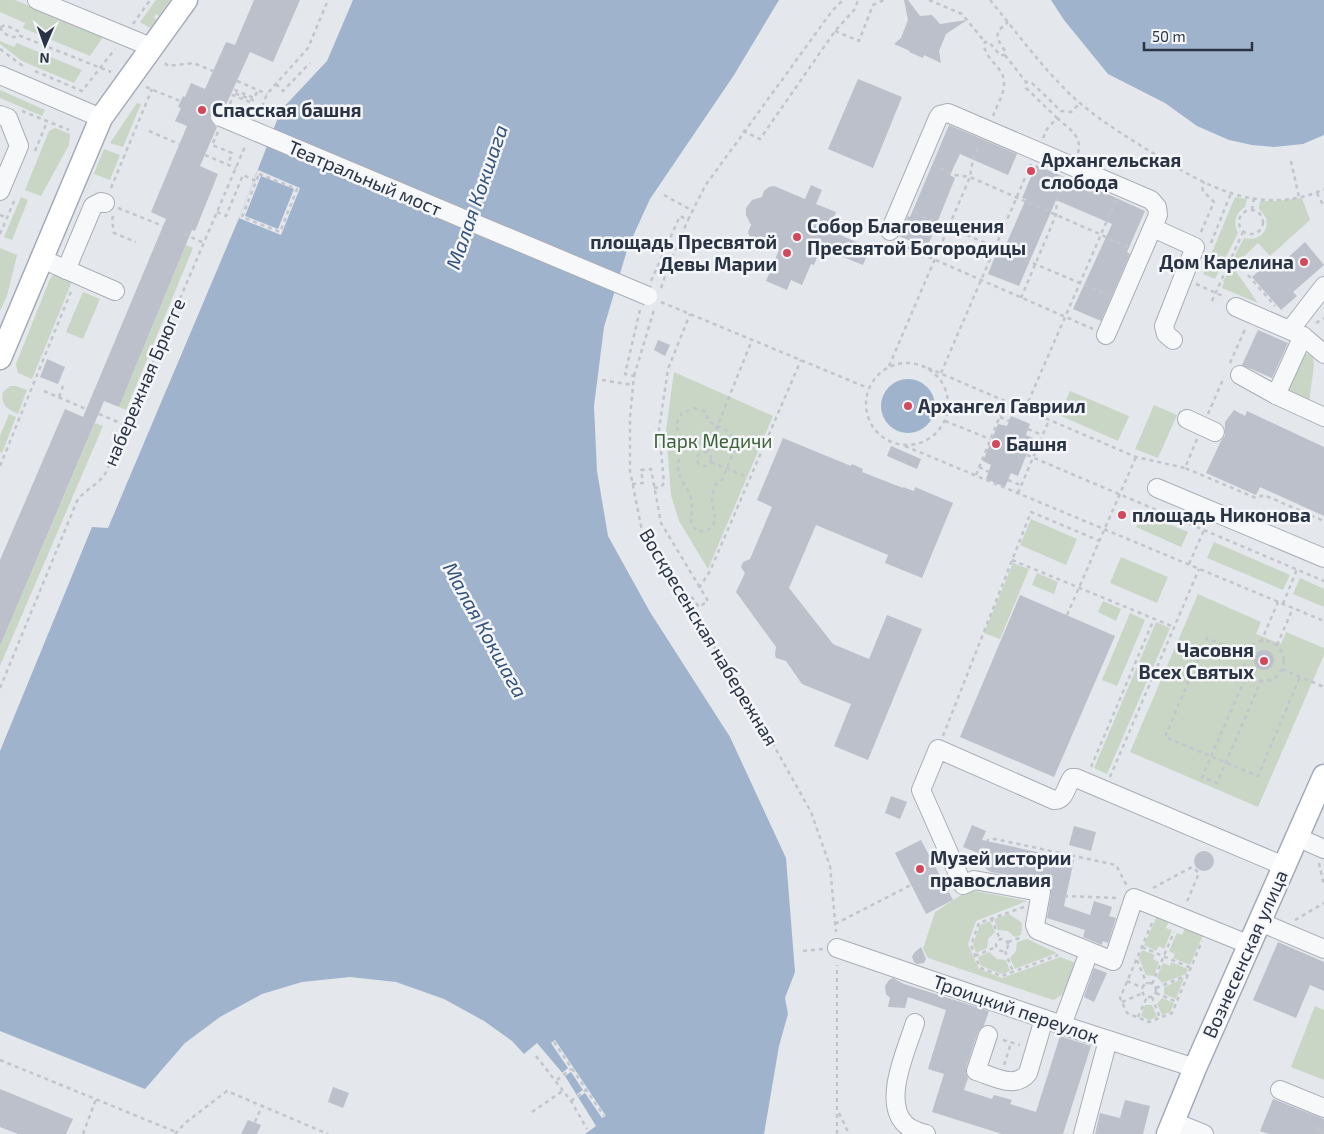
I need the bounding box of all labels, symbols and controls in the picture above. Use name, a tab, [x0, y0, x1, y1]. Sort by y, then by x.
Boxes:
north arrow	[20, 20, 70, 70]
scale bar	[1144, 20, 1252, 52]
text: 50 m	[1152, 27, 1186, 45]
text: N	[39, 50, 50, 67]
place label: Спасская башня	[212, 98, 361, 121]
marker: Спасская башня	[196, 104, 208, 116]
water label: Малая Кокшага	[440, 121, 512, 272]
street label: Театральный мост	[285, 135, 446, 220]
place label: Архангельская слобода	[1041, 148, 1181, 193]
marker: Архангельская слобода	[1025, 165, 1037, 177]
place label: Собор Благовещения Пресвятой Богородицы	[807, 214, 1026, 259]
place label: площадь Пресвятой Девы Марии	[590, 230, 777, 275]
marker: Собор Благовещения Пресвятой Богородицы	[791, 231, 803, 243]
marker: площадь Пресвятой Девы Марии	[781, 247, 793, 259]
place label: Дом Карелина	[1159, 250, 1294, 273]
marker: Дом Карелина	[1298, 256, 1310, 268]
street label: набережная Брюгге	[98, 294, 189, 469]
place label: Архангел Гавриил	[918, 394, 1086, 417]
marker: Архангел Гавриил	[902, 400, 914, 412]
park label: Парк Медичи	[653, 429, 773, 452]
place label: Башня	[1006, 432, 1067, 455]
marker: Башня	[990, 438, 1002, 450]
place label: площадь Никонова	[1132, 503, 1311, 526]
marker: площадь Никонова	[1116, 509, 1128, 521]
street label: Воскресенская набережная	[635, 524, 784, 750]
water label: Малая Кокшага	[439, 558, 533, 701]
place label: Часовня Всех Святых	[1139, 638, 1254, 683]
marker: Часовня Всех Святых	[1258, 655, 1270, 667]
place label: Музей истории православия	[930, 846, 1071, 891]
marker: Музей истории православия	[914, 863, 926, 875]
street label: Вознесенская улица	[1197, 866, 1293, 1042]
street label: Троицкий переулок	[930, 969, 1102, 1049]

